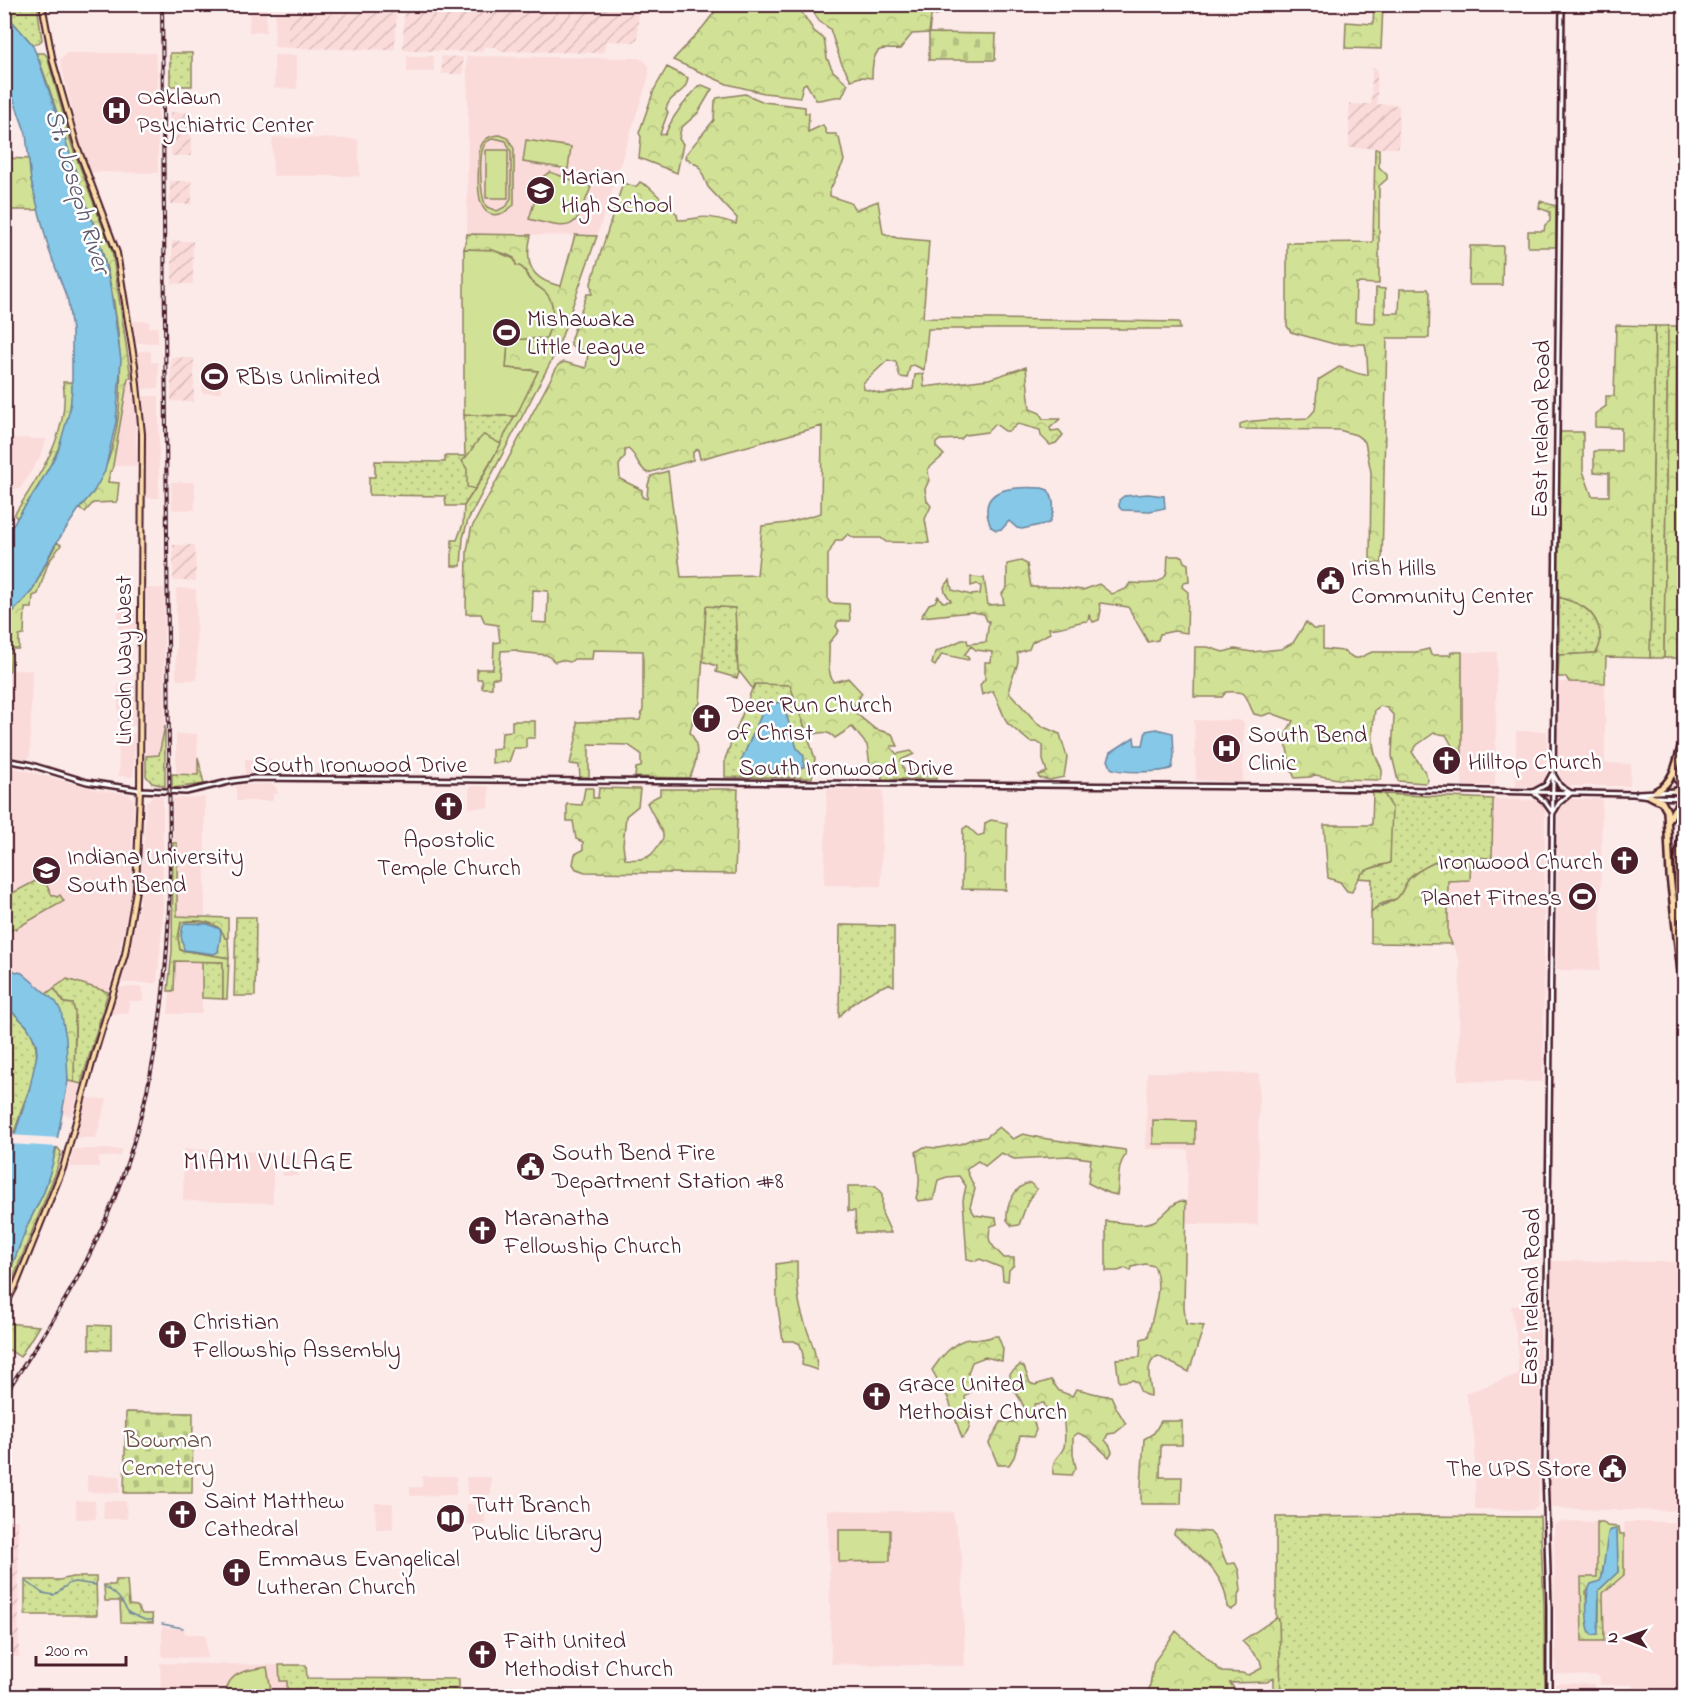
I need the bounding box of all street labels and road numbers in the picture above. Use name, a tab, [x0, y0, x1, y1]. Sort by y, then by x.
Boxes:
street label: East Ireland Road	[1523, 339, 1562, 518]
street label: Lincoln Way West	[108, 575, 144, 745]
street label: South Ironwood Drive	[253, 749, 467, 784]
street label: South Ironwood Drive	[739, 752, 953, 787]
street label: East Ireland Road	[1513, 1207, 1552, 1386]

